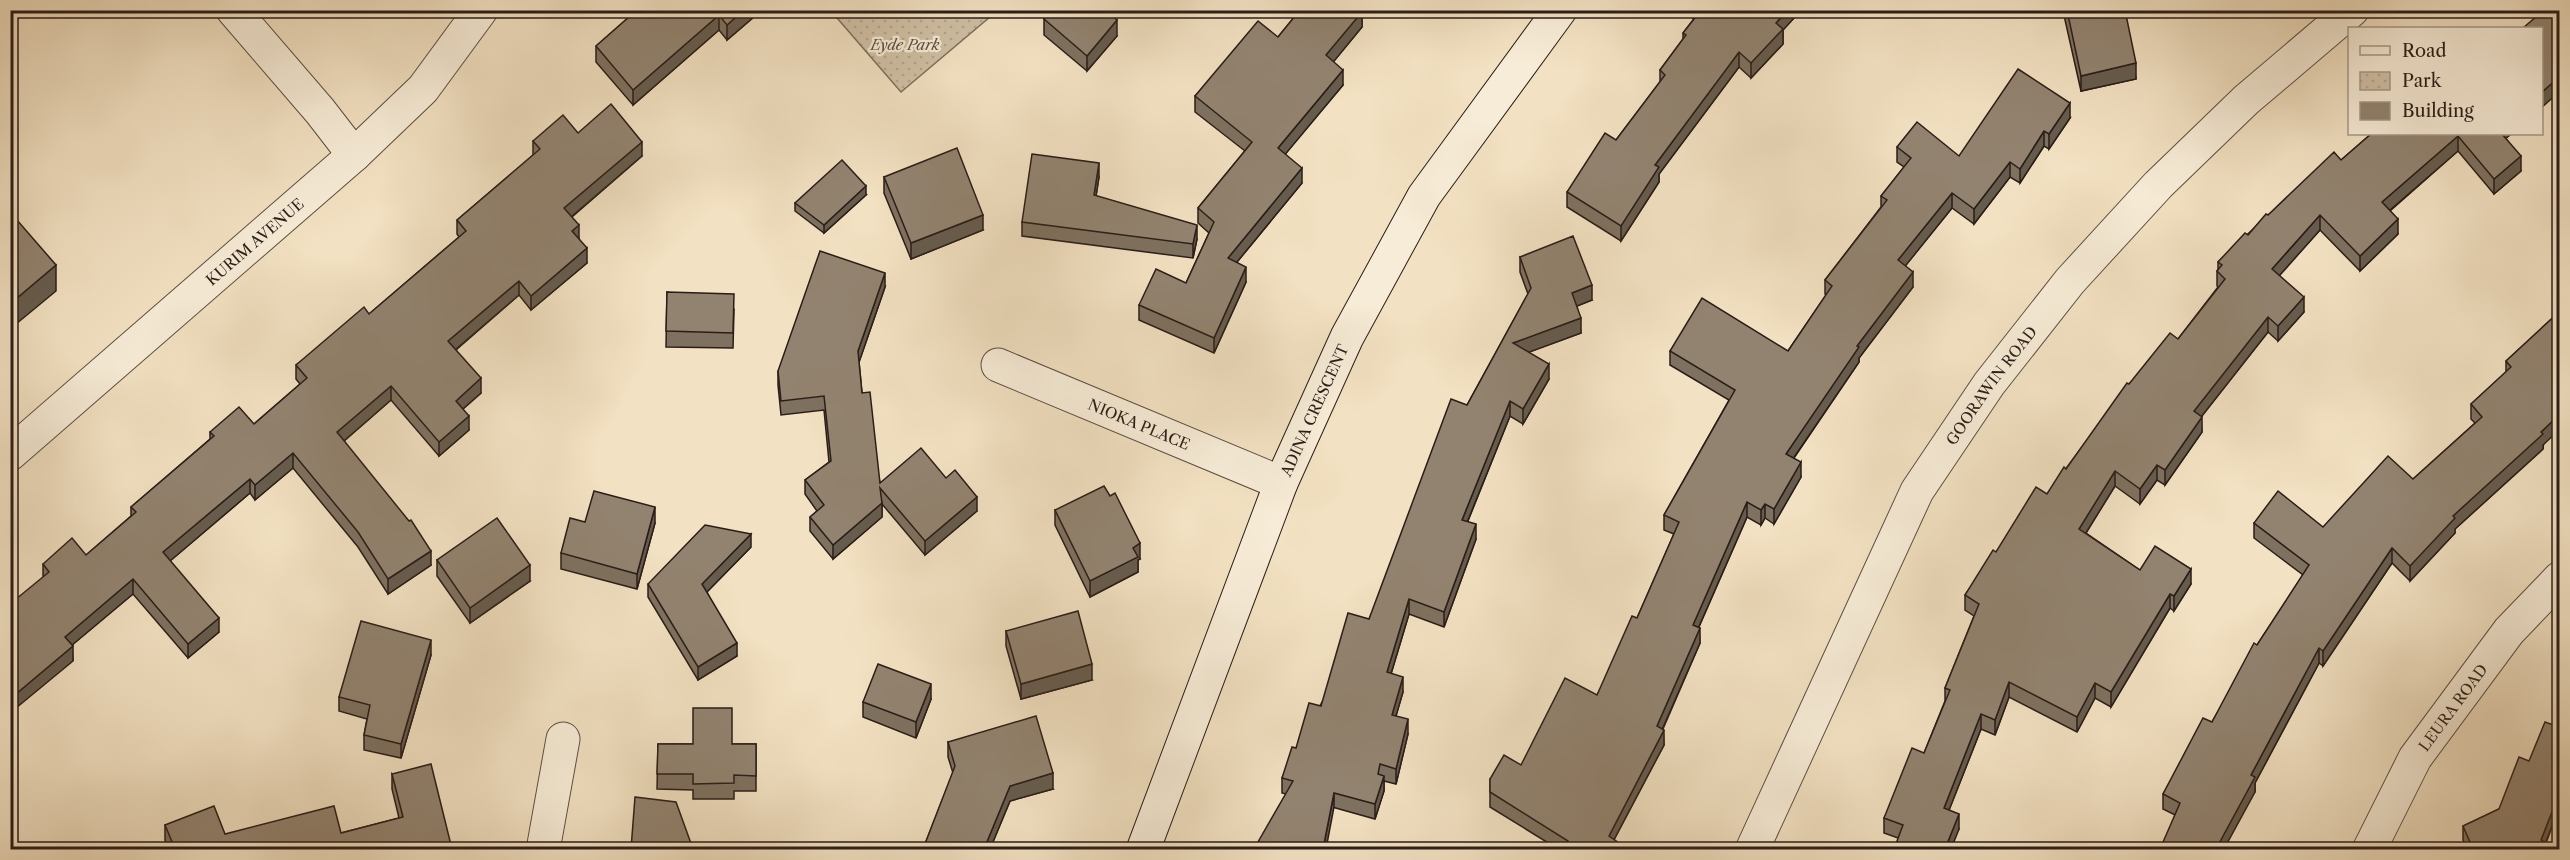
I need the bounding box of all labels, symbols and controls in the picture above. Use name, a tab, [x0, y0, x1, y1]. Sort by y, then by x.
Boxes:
legend	[2348, 27, 2543, 135]
park label: Eyde Park	[869, 35, 940, 54]
text: Road	[2402, 40, 2447, 62]
text: Park	[2402, 70, 2443, 92]
text: Building	[2402, 100, 2474, 122]
street label: KURIM AVENUE	[202, 194, 307, 289]
street label: GOORAWIN ROAD	[1941, 322, 2040, 448]
street label: ADINA CRESCENT	[1275, 340, 1352, 480]
street label: NIOKA PLACE	[1085, 394, 1193, 454]
street label: LEURA ROAD	[2414, 660, 2491, 754]

